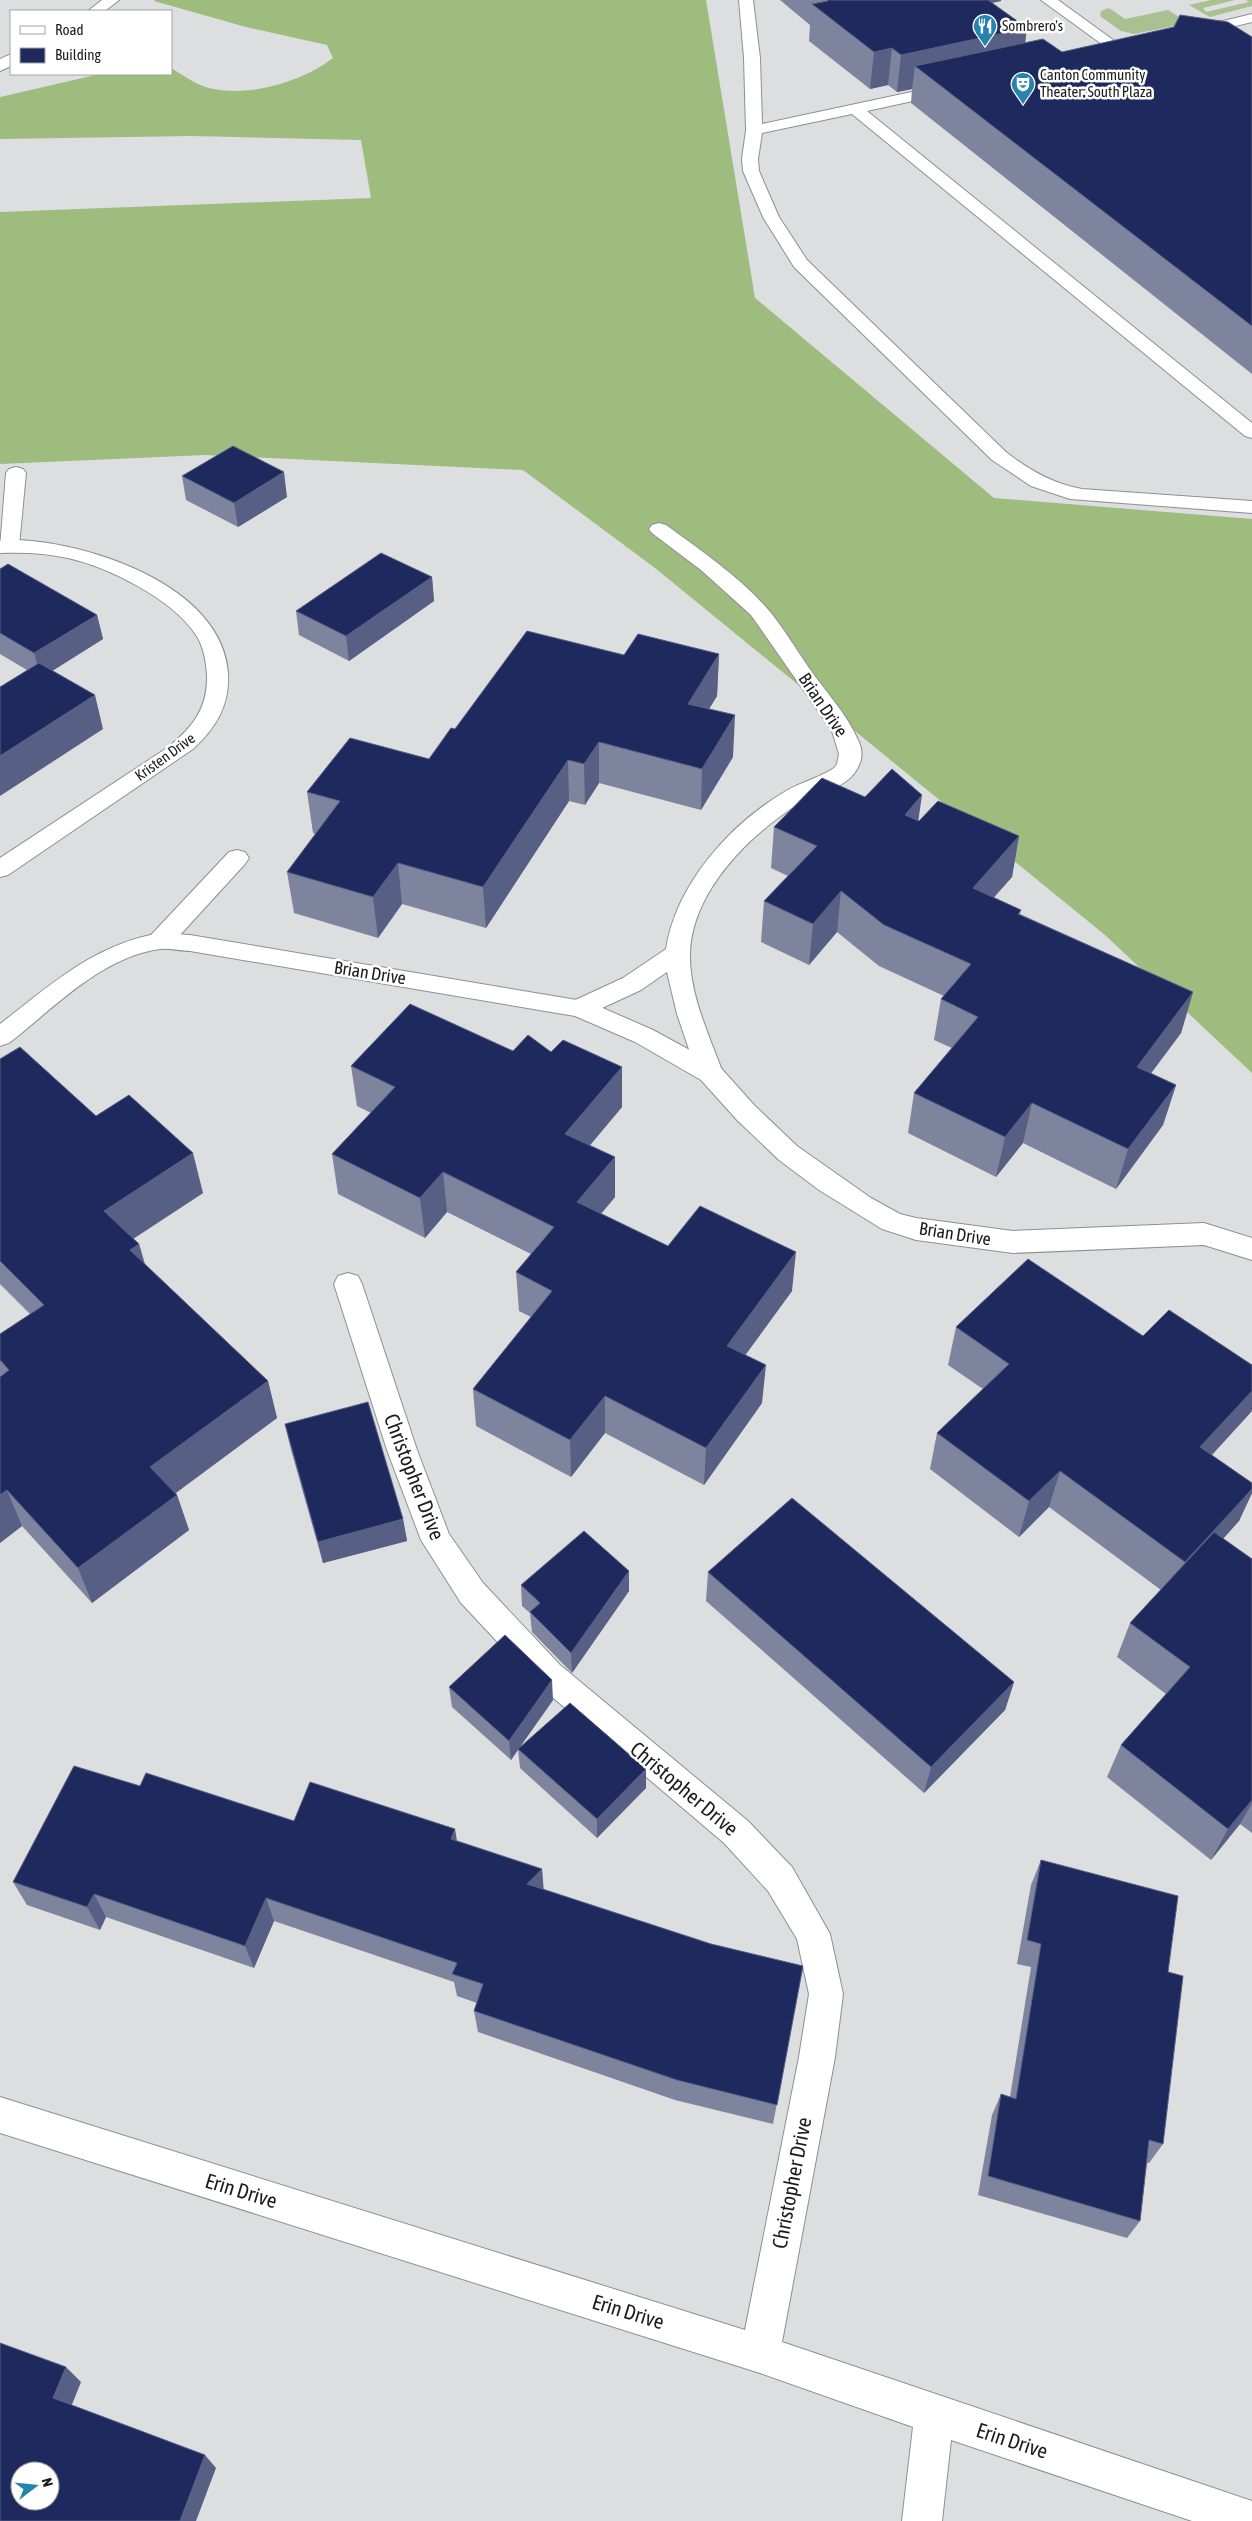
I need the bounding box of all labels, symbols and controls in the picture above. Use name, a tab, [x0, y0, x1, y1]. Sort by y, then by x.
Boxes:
legend	[10, 10, 172, 75]
restaurant icon: Sombrero's	[972, 13, 998, 47]
place label: Sombrero's	[1002, 17, 1063, 34]
text: Road	[55, 21, 84, 38]
text: Building	[55, 46, 101, 63]
place label: Canton Community Theater: South Plaza	[1040, 66, 1152, 100]
theatre icon: Canton Community Theater: South Plaza	[1010, 71, 1036, 105]
street label: Brian Drive	[794, 669, 852, 741]
street label: Kristen Drive	[131, 729, 198, 784]
street label: Brian Drive	[333, 956, 408, 989]
street label: Brian Drive	[918, 1217, 993, 1250]
street label: Christopher Drive	[380, 1410, 450, 1543]
street label: Christopher Drive	[626, 1736, 743, 1840]
street label: Christopher Drive	[767, 2115, 816, 2251]
street label: Erin Drive	[202, 2168, 280, 2212]
street label: Erin Drive	[589, 2289, 667, 2333]
street label: Erin Drive	[974, 2417, 1051, 2463]
north arrow	[10, 2461, 60, 2511]
text: N	[39, 2476, 56, 2489]

